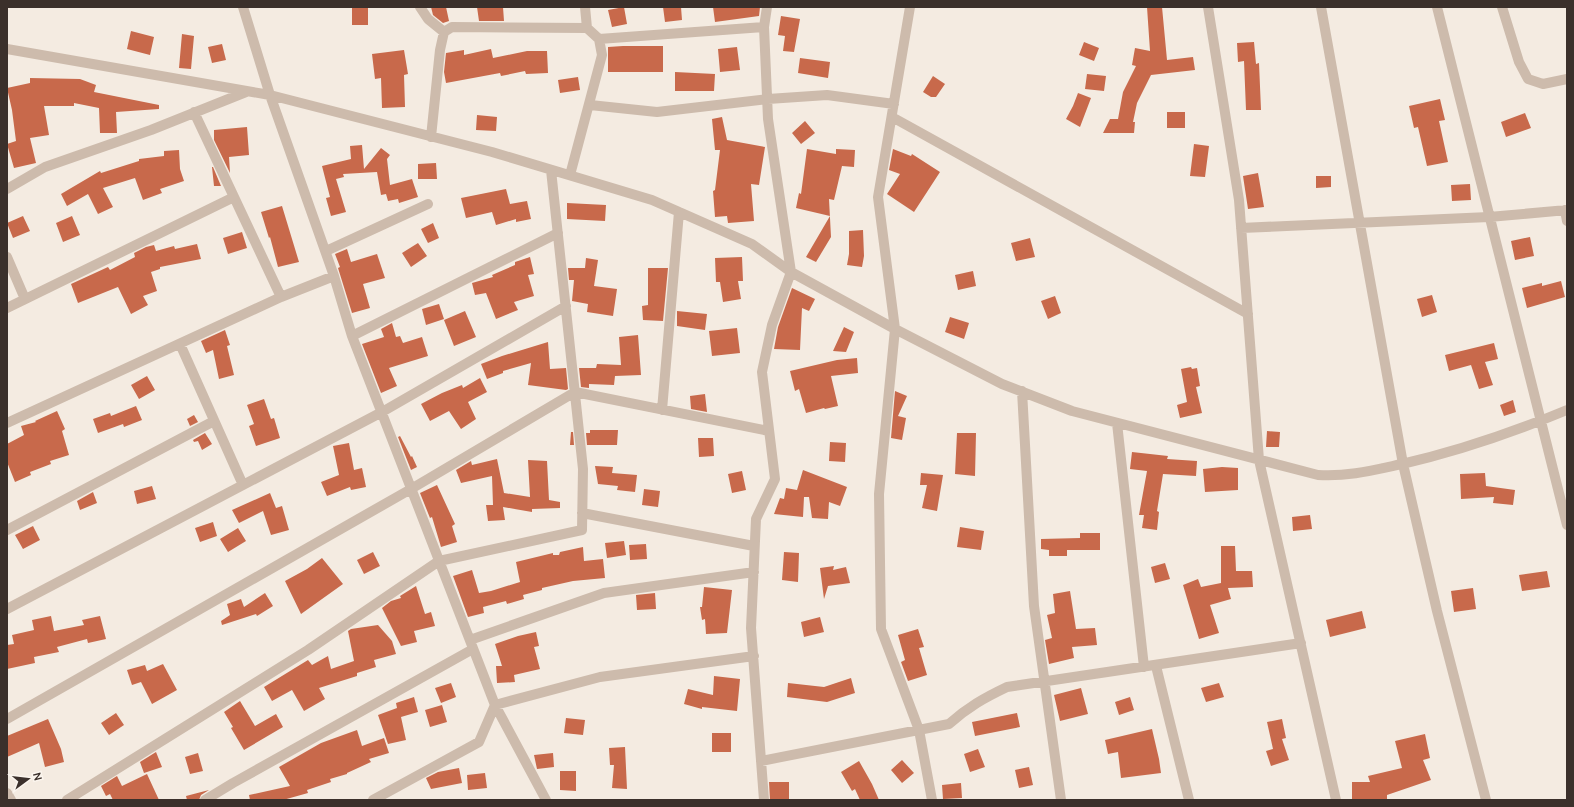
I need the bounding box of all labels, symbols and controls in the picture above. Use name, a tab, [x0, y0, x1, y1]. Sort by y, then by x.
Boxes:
north arrow	[8, 759, 48, 799]
text: N	[31, 771, 45, 782]

